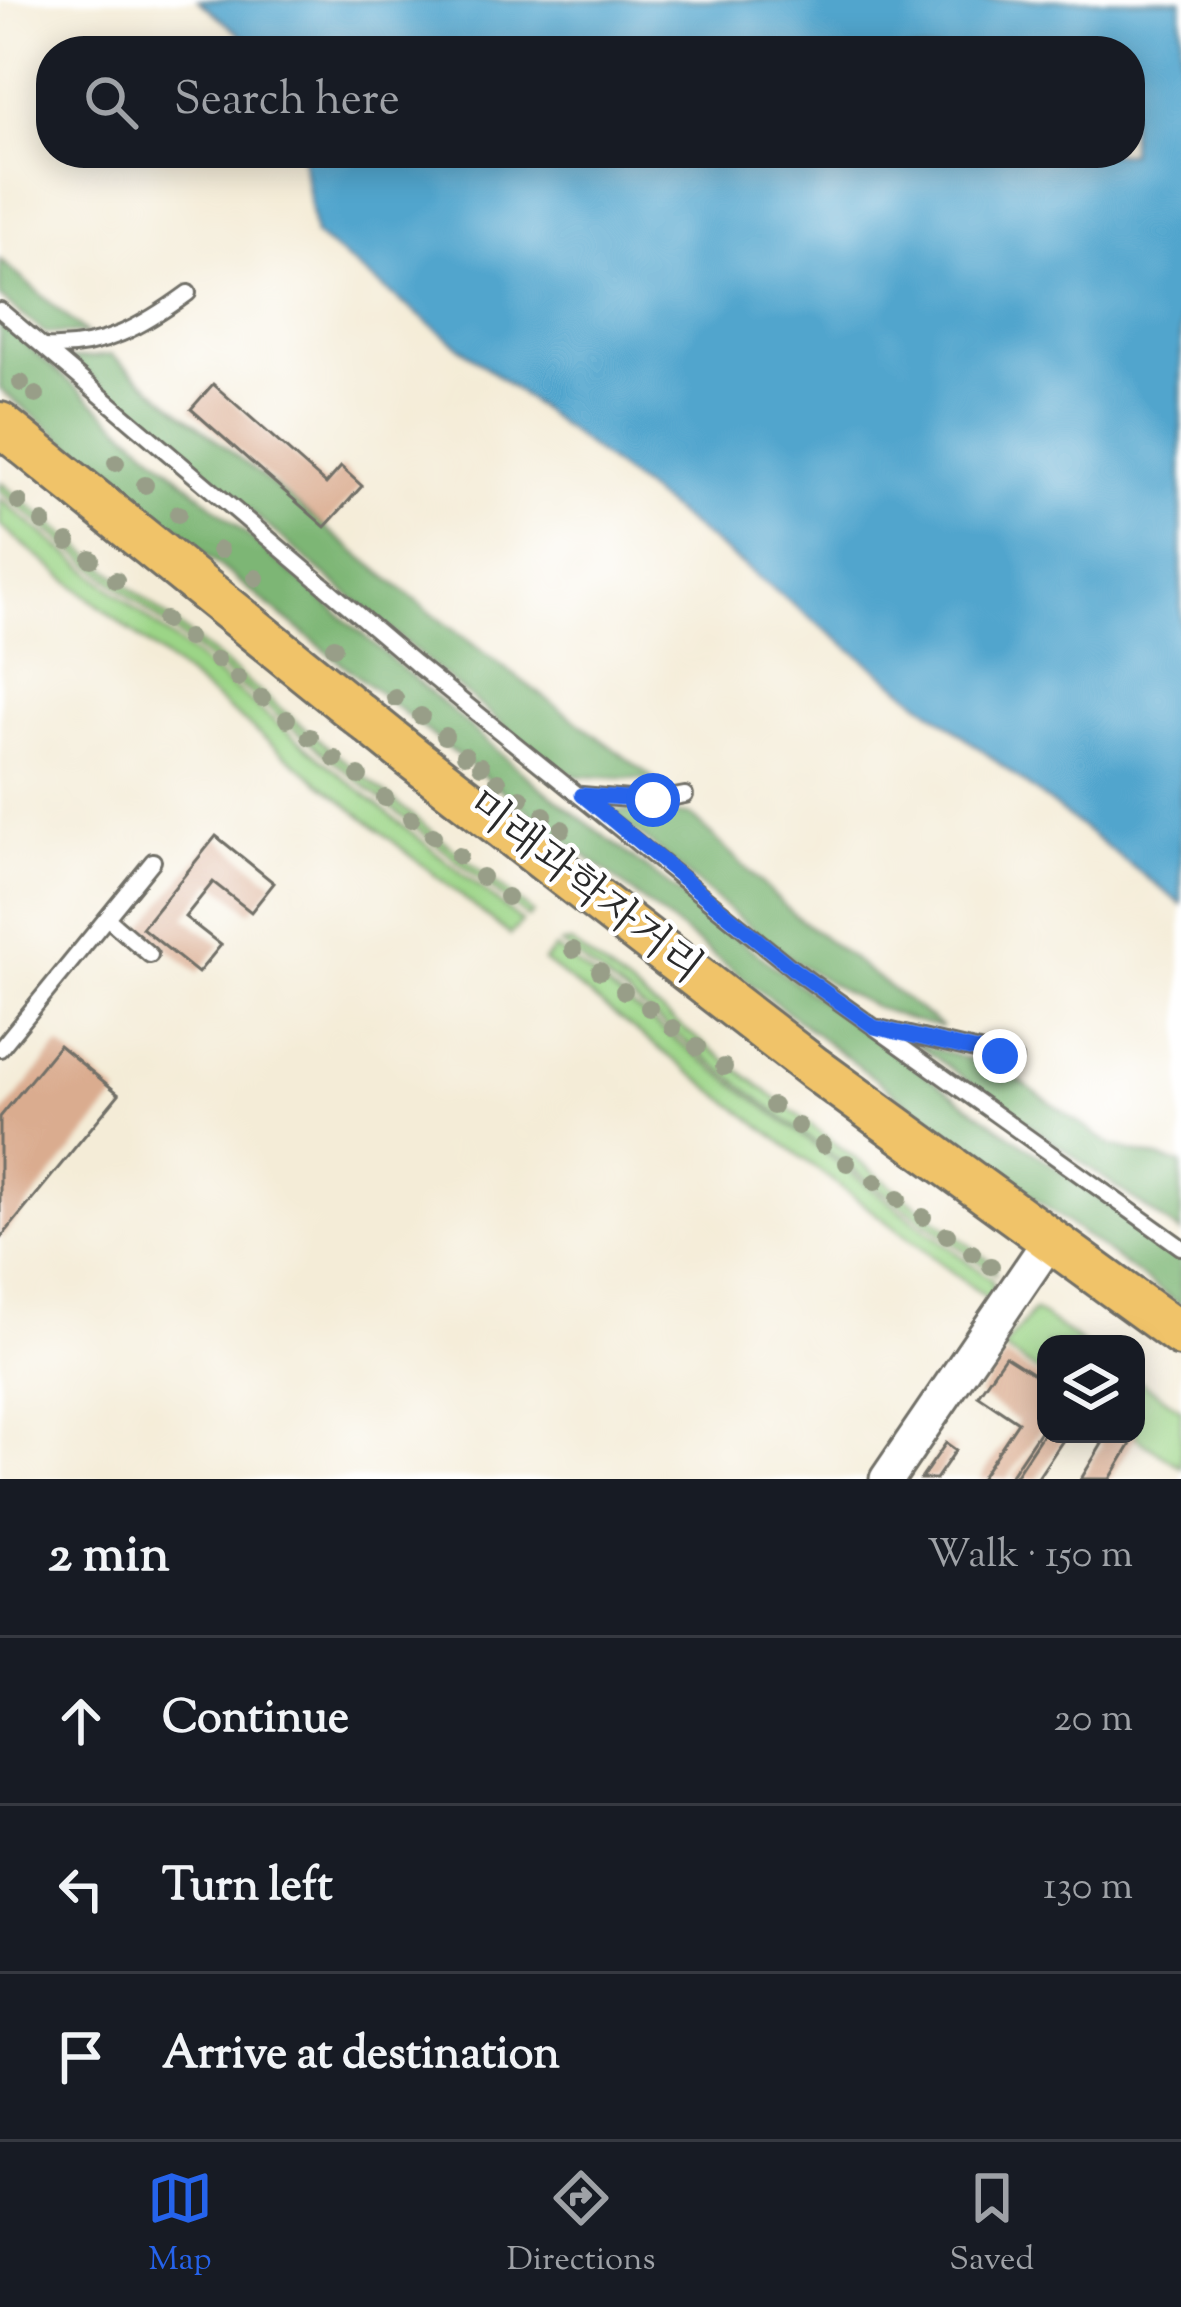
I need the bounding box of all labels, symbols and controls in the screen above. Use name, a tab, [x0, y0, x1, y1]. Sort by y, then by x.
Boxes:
search box	[36, 36, 1145, 168]
icon: search	[78, 69, 144, 135]
text: Search here	[174, 70, 400, 135]
route start	[626, 773, 680, 827]
street label: 미래과학자거리	[453, 778, 713, 1000]
route end	[973, 1029, 1027, 1083]
map controls	[1037, 1335, 1145, 1443]
button: layers	[1037, 1335, 1145, 1443]
text: 2 min	[48, 1521, 170, 1594]
text: Walk · 150 m	[927, 1529, 1133, 1585]
icon: ahead	[48, 1688, 114, 1754]
text: Continue	[162, 1688, 349, 1753]
text: 20 m	[1054, 1693, 1133, 1749]
icon: left	[48, 1856, 114, 1922]
text: Turn left	[162, 1856, 333, 1921]
text: 130 m	[1043, 1861, 1133, 1917]
icon: arrive	[48, 2024, 114, 2090]
text: Arrive at destination	[162, 2024, 560, 2089]
tab: Map	[147, 2165, 213, 2285]
tab: Directions	[507, 2165, 656, 2285]
tab: Saved	[949, 2165, 1034, 2285]

